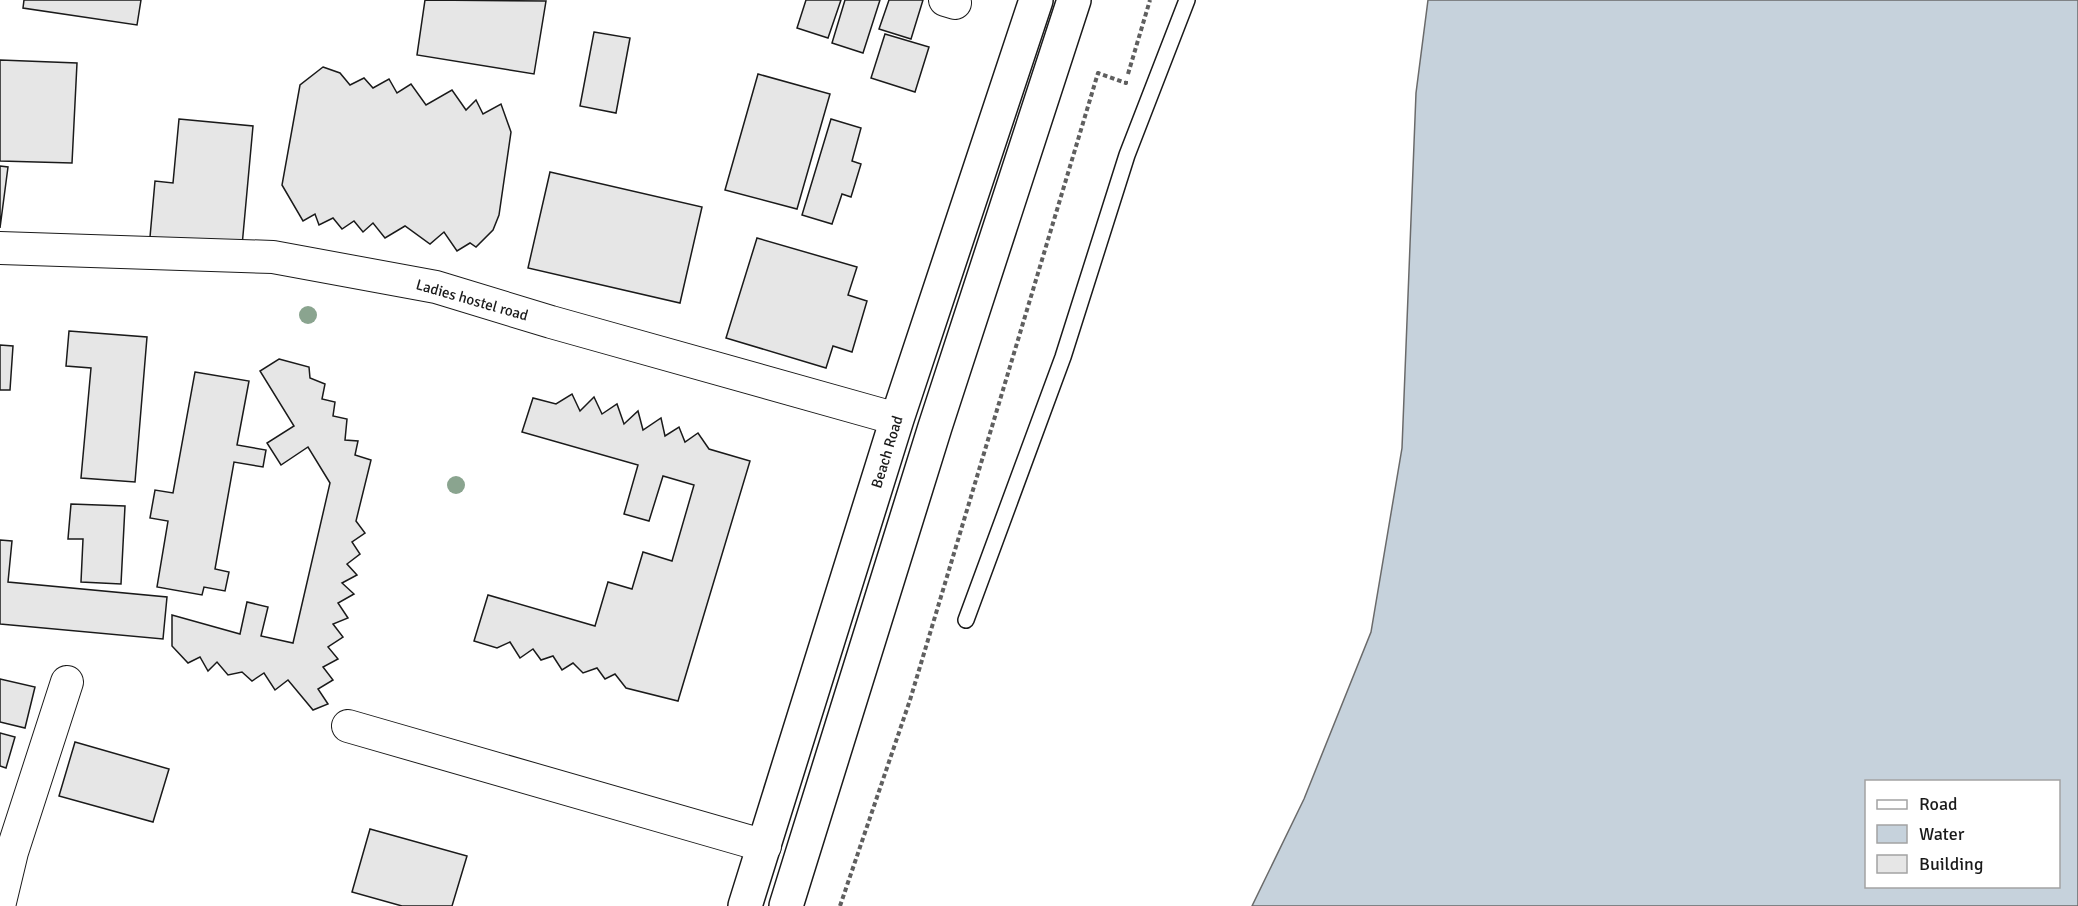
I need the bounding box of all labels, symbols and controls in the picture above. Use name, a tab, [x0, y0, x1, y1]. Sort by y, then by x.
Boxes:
street label: Ladies hostel road	[414, 275, 530, 325]
street label: Beach Road	[867, 414, 907, 490]
legend	[1865, 780, 2060, 888]
text: Road	[1919, 793, 1958, 815]
text: Water	[1919, 823, 1965, 845]
text: Building	[1919, 853, 1983, 875]

